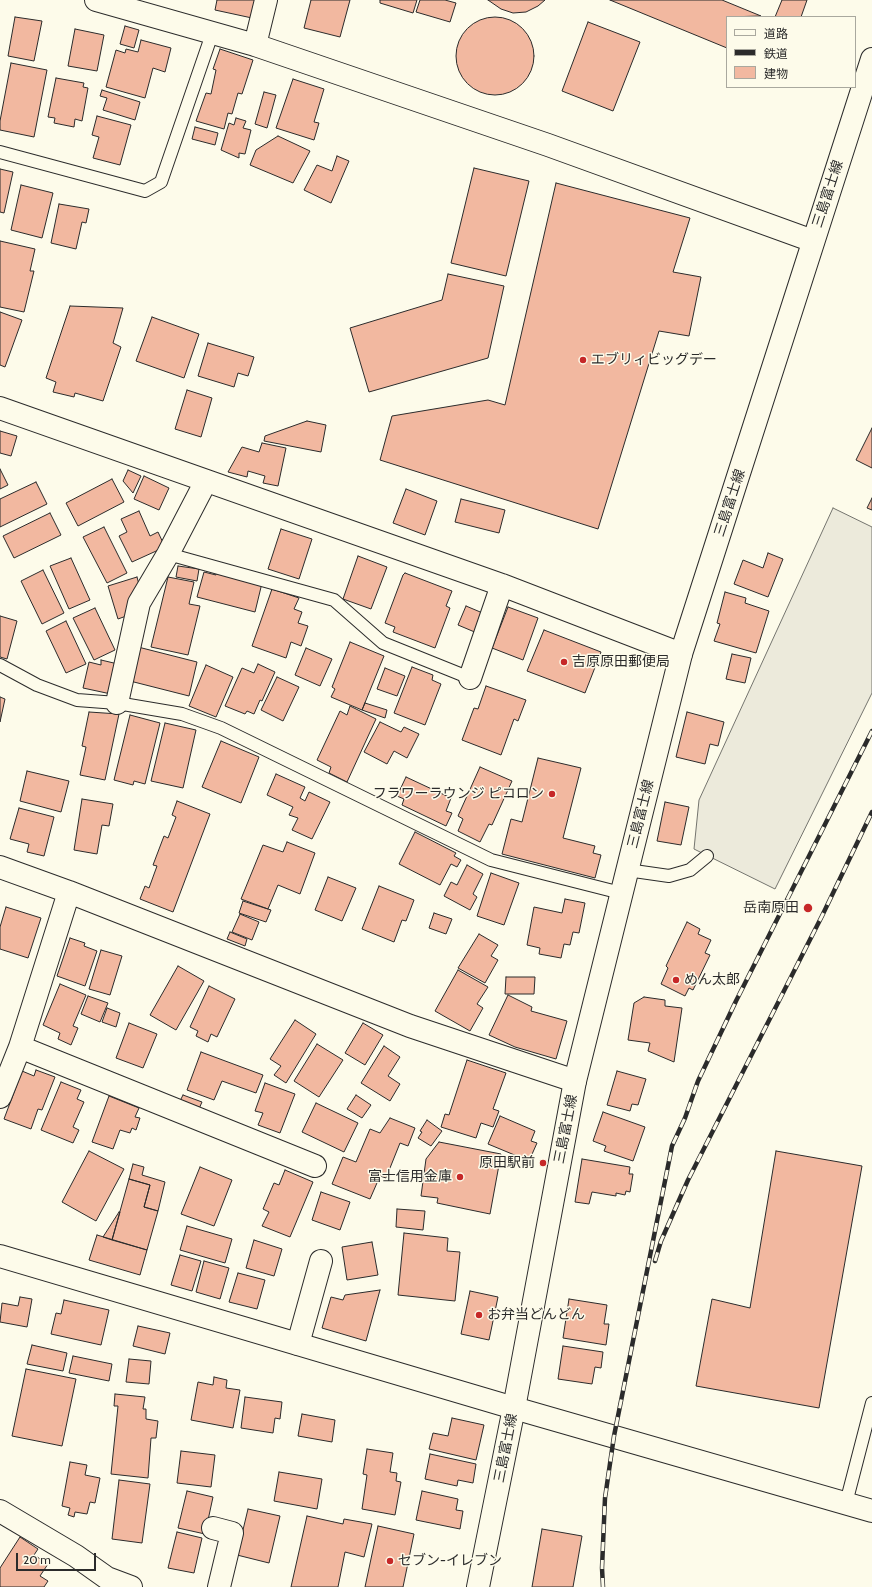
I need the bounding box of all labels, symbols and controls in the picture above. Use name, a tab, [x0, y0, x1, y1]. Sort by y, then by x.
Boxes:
legend	[726, 16, 856, 88]
text: 道路	[764, 26, 788, 41]
text: 鉄道	[764, 46, 788, 61]
text: 建物	[764, 66, 788, 81]
street label: 三島富士線	[809, 158, 847, 230]
place label: エブリィビッグデー	[591, 352, 717, 368]
marker: エブリィビッグデー	[578, 355, 588, 365]
street label: 三島富士線	[711, 467, 749, 539]
place label: 吉原原田郵便局	[572, 654, 670, 670]
marker: 吉原原田郵便局	[559, 657, 569, 667]
street label: 三島富士線	[624, 778, 658, 850]
place label: フラワーラウンジ ピコロン	[373, 786, 544, 802]
marker: フラワーラウンジ ピコロン	[547, 789, 557, 799]
place label: 岳南原田	[743, 900, 799, 916]
marker: 岳南原田	[802, 902, 814, 914]
place label: めん太郎	[684, 972, 740, 988]
marker: めん太郎	[671, 975, 681, 985]
street label: 三島富士線	[551, 1093, 581, 1165]
place label: 原田駅前	[479, 1155, 535, 1171]
marker: 原田駅前	[538, 1158, 548, 1168]
place label: 富士信用金庫	[368, 1169, 452, 1185]
marker: 富士信用金庫	[455, 1172, 465, 1182]
place label: お弁当どんどん	[487, 1307, 585, 1323]
marker: お弁当どんどん	[474, 1310, 484, 1320]
street label: 三島富士線	[491, 1412, 521, 1484]
scale bar	[18, 1545, 98, 1571]
text: 20 m	[23, 1552, 51, 1567]
place label: セブン-イレブン	[398, 1553, 502, 1569]
marker: セブン-イレブン	[385, 1556, 395, 1566]

